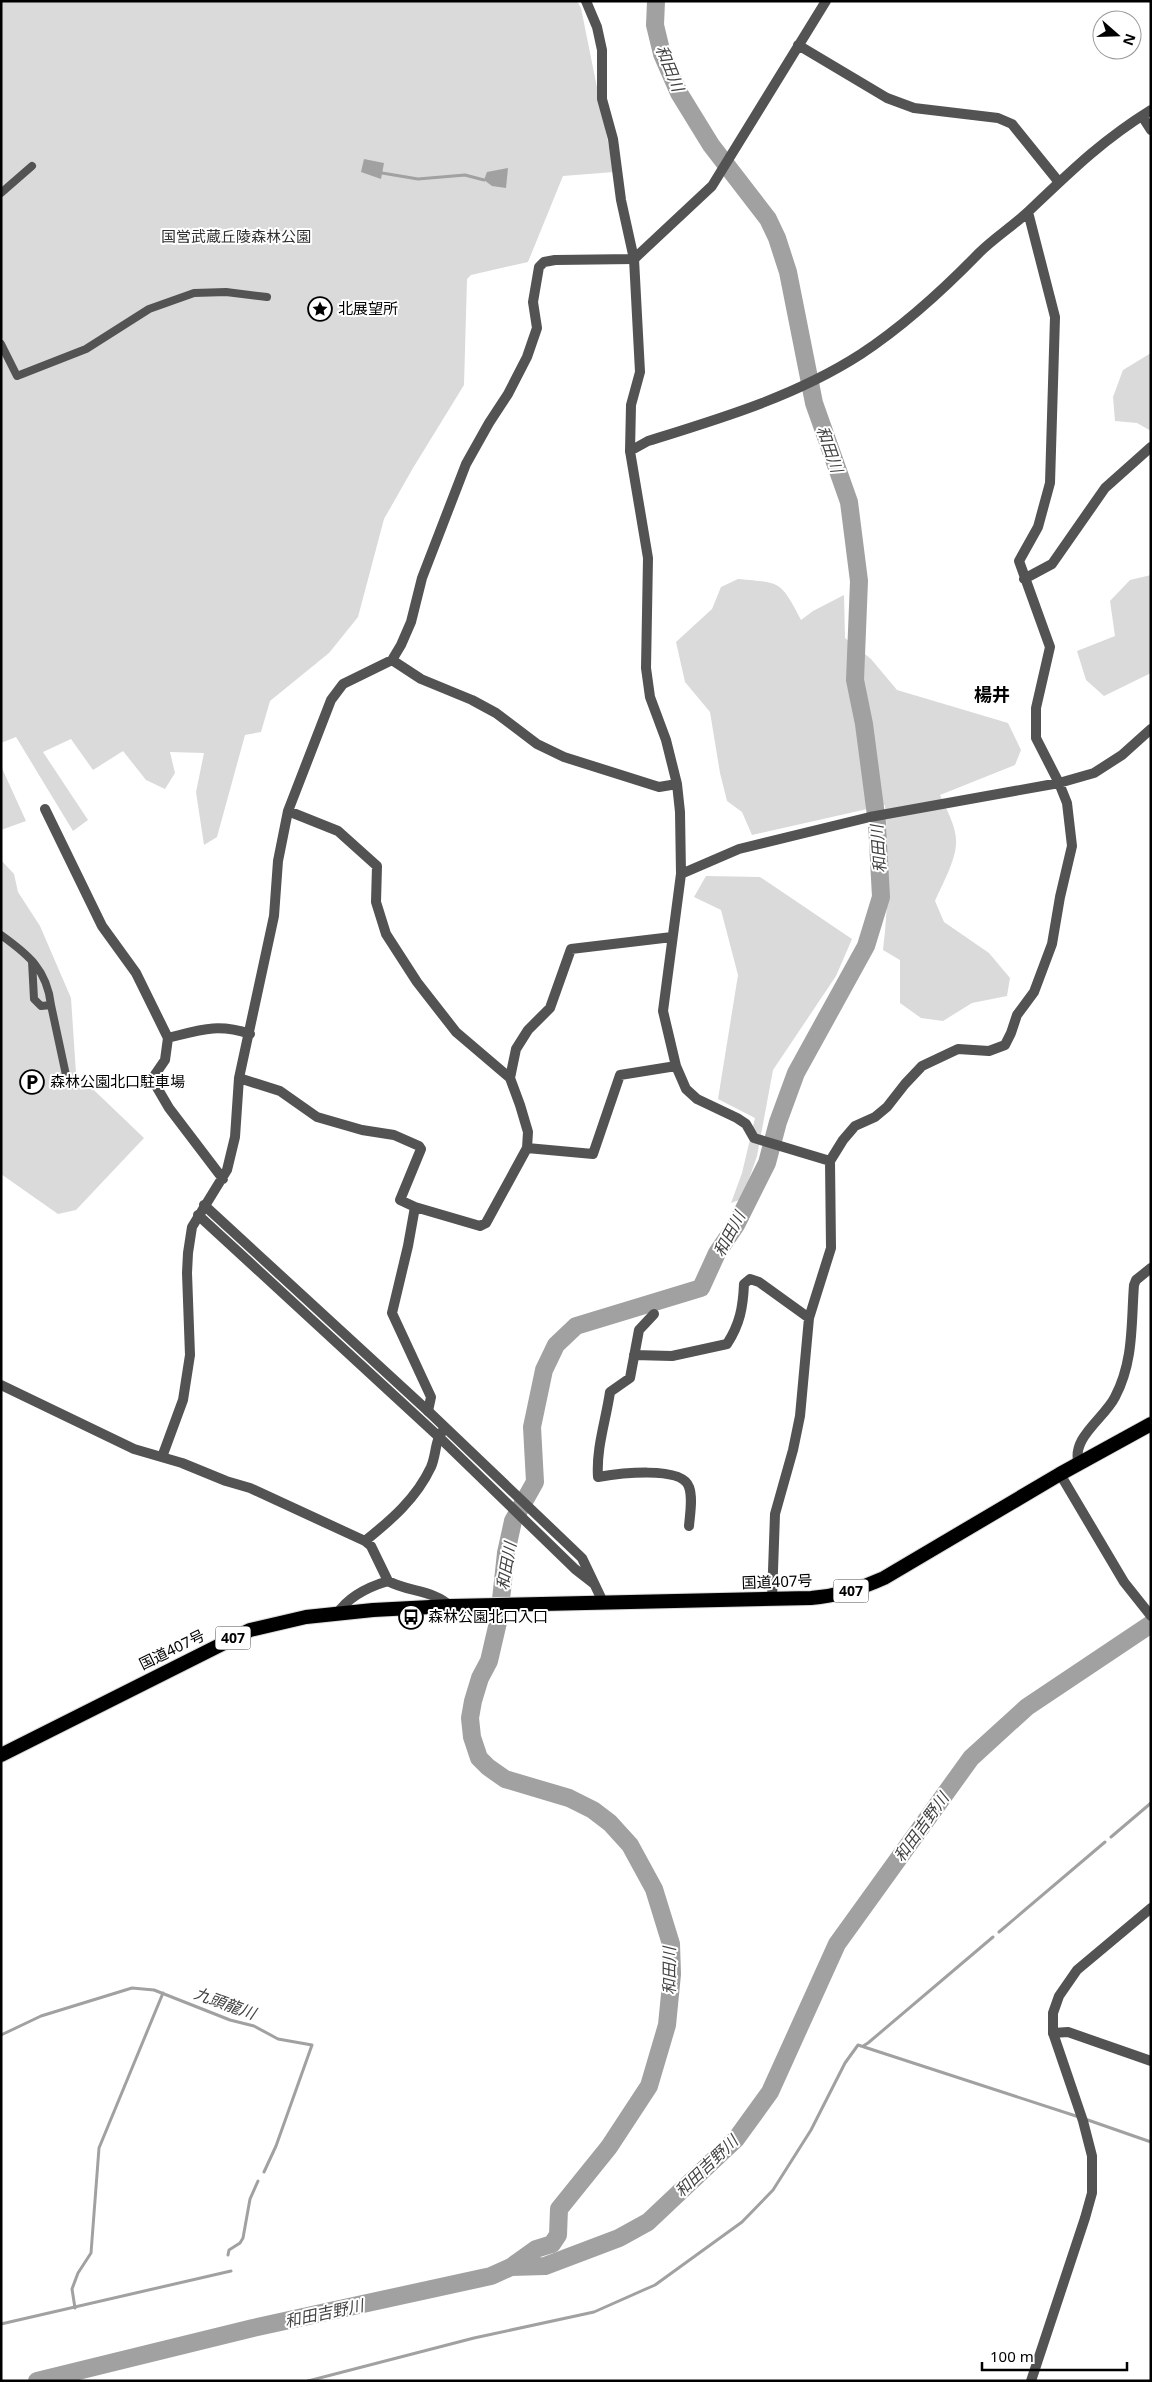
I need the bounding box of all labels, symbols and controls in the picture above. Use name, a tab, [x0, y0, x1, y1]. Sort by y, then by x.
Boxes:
north arrow	[1092, 10, 1142, 60]
text: N	[1119, 31, 1141, 48]
water label: 和田川	[651, 42, 690, 96]
park label: 国営武蔵丘陵森林公園	[161, 226, 311, 246]
place icon: 北展望所	[307, 296, 333, 322]
place label: 北展望所	[338, 298, 398, 318]
water label: 和田川	[812, 423, 849, 477]
district label: 楊井	[974, 682, 1010, 706]
water label: 和田川	[865, 822, 891, 874]
parking icon: 森林公園北口駐車場	[19, 1069, 45, 1095]
place label: 森林公園北口駐車場	[50, 1071, 185, 1091]
water label: 和田川	[708, 1206, 751, 1260]
water label: 和田川	[491, 1538, 521, 1592]
street label: 国道407号	[741, 1570, 813, 1592]
road number: 407	[834, 1580, 868, 1602]
bus stop icon: 森林公園北口入口	[398, 1604, 424, 1630]
place label: 森林公園北口入口	[428, 1606, 548, 1626]
street label: 国道407号	[135, 1625, 208, 1674]
road number: 407	[216, 1626, 250, 1650]
water label: 和田吉野川	[889, 1787, 955, 1866]
water label: 和田川	[658, 1945, 680, 1995]
water label: 九頭龍川	[191, 1982, 261, 2025]
water label: 和田吉野川	[670, 2129, 744, 2202]
water label: 和田吉野川	[283, 2294, 367, 2332]
scale bar	[982, 2340, 1127, 2372]
text: 100 m	[990, 2346, 1034, 2366]

